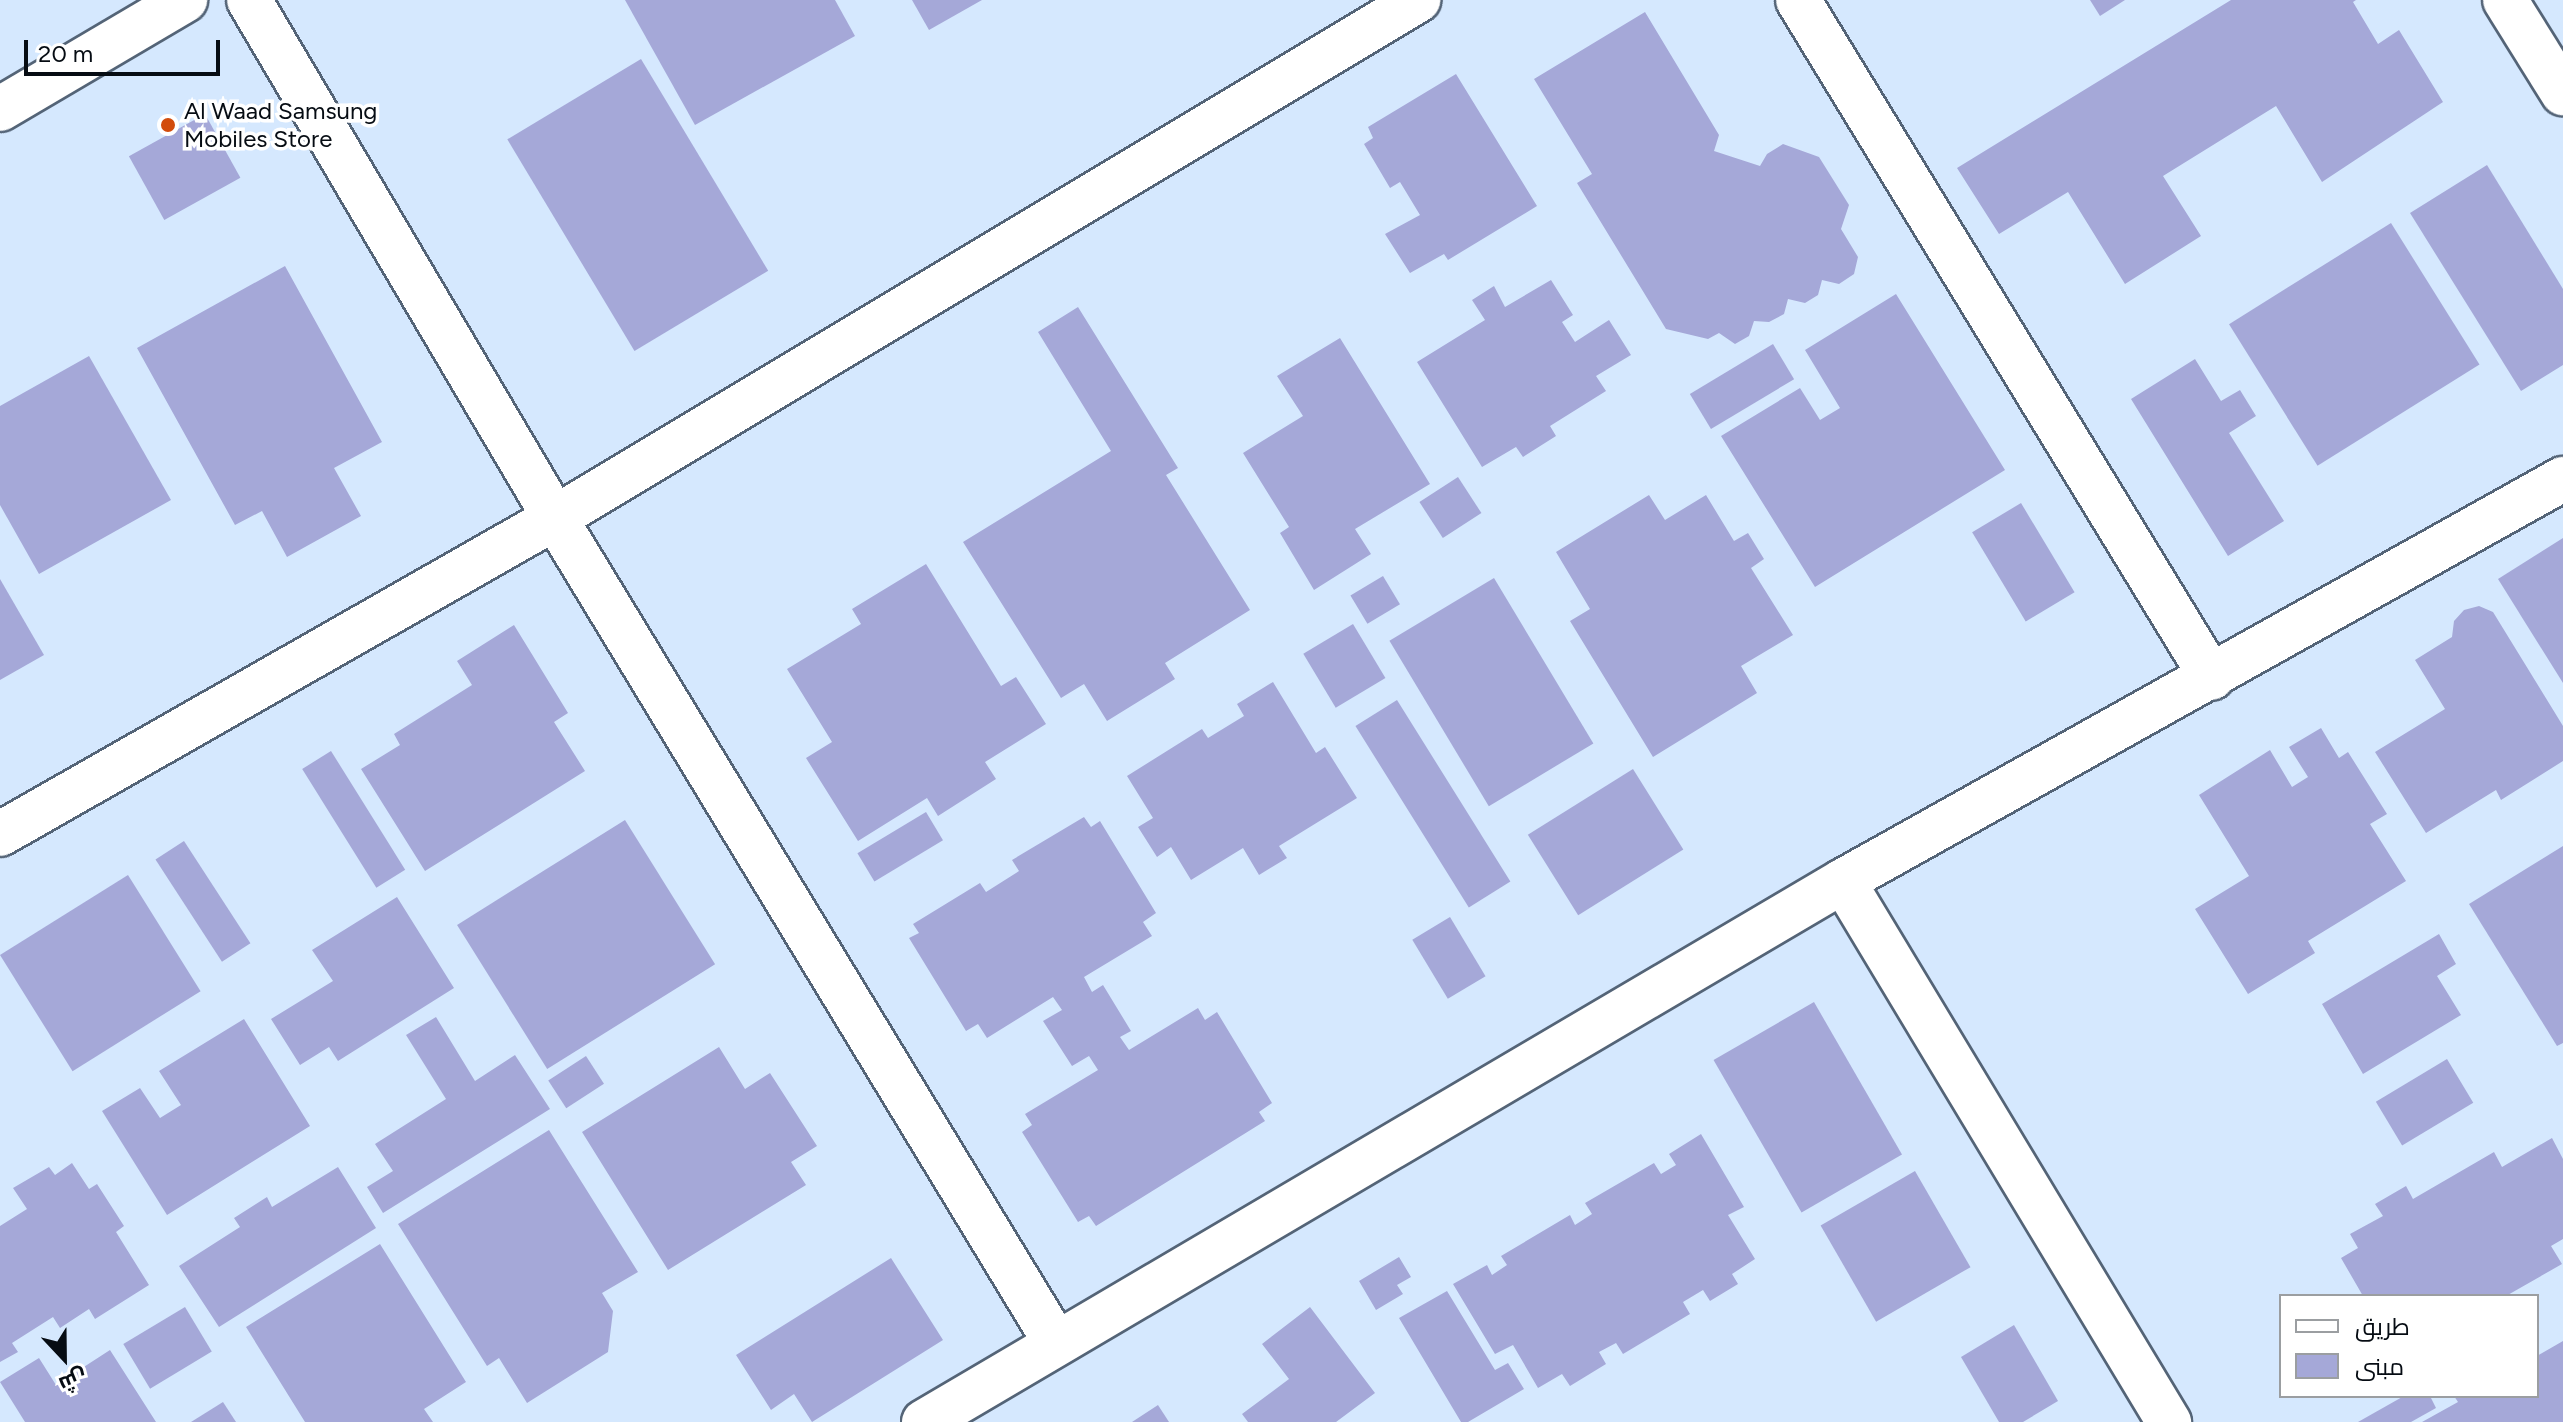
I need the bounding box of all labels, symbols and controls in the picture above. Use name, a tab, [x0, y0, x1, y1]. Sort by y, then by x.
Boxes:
scale bar	[28, 24, 224, 74]
text: 20 m	[38, 39, 93, 68]
place label: Al Waad Samsung Mobiles Store	[184, 97, 377, 153]
marker: Al Waad Samsung Mobiles Store	[159, 116, 177, 134]
legend	[2279, 1294, 2539, 1398]
text: طريق	[2355, 1312, 2410, 1341]
north arrow	[24, 1318, 104, 1398]
text: مبنى	[2355, 1352, 2404, 1381]
text: ش	[55, 1363, 91, 1399]

